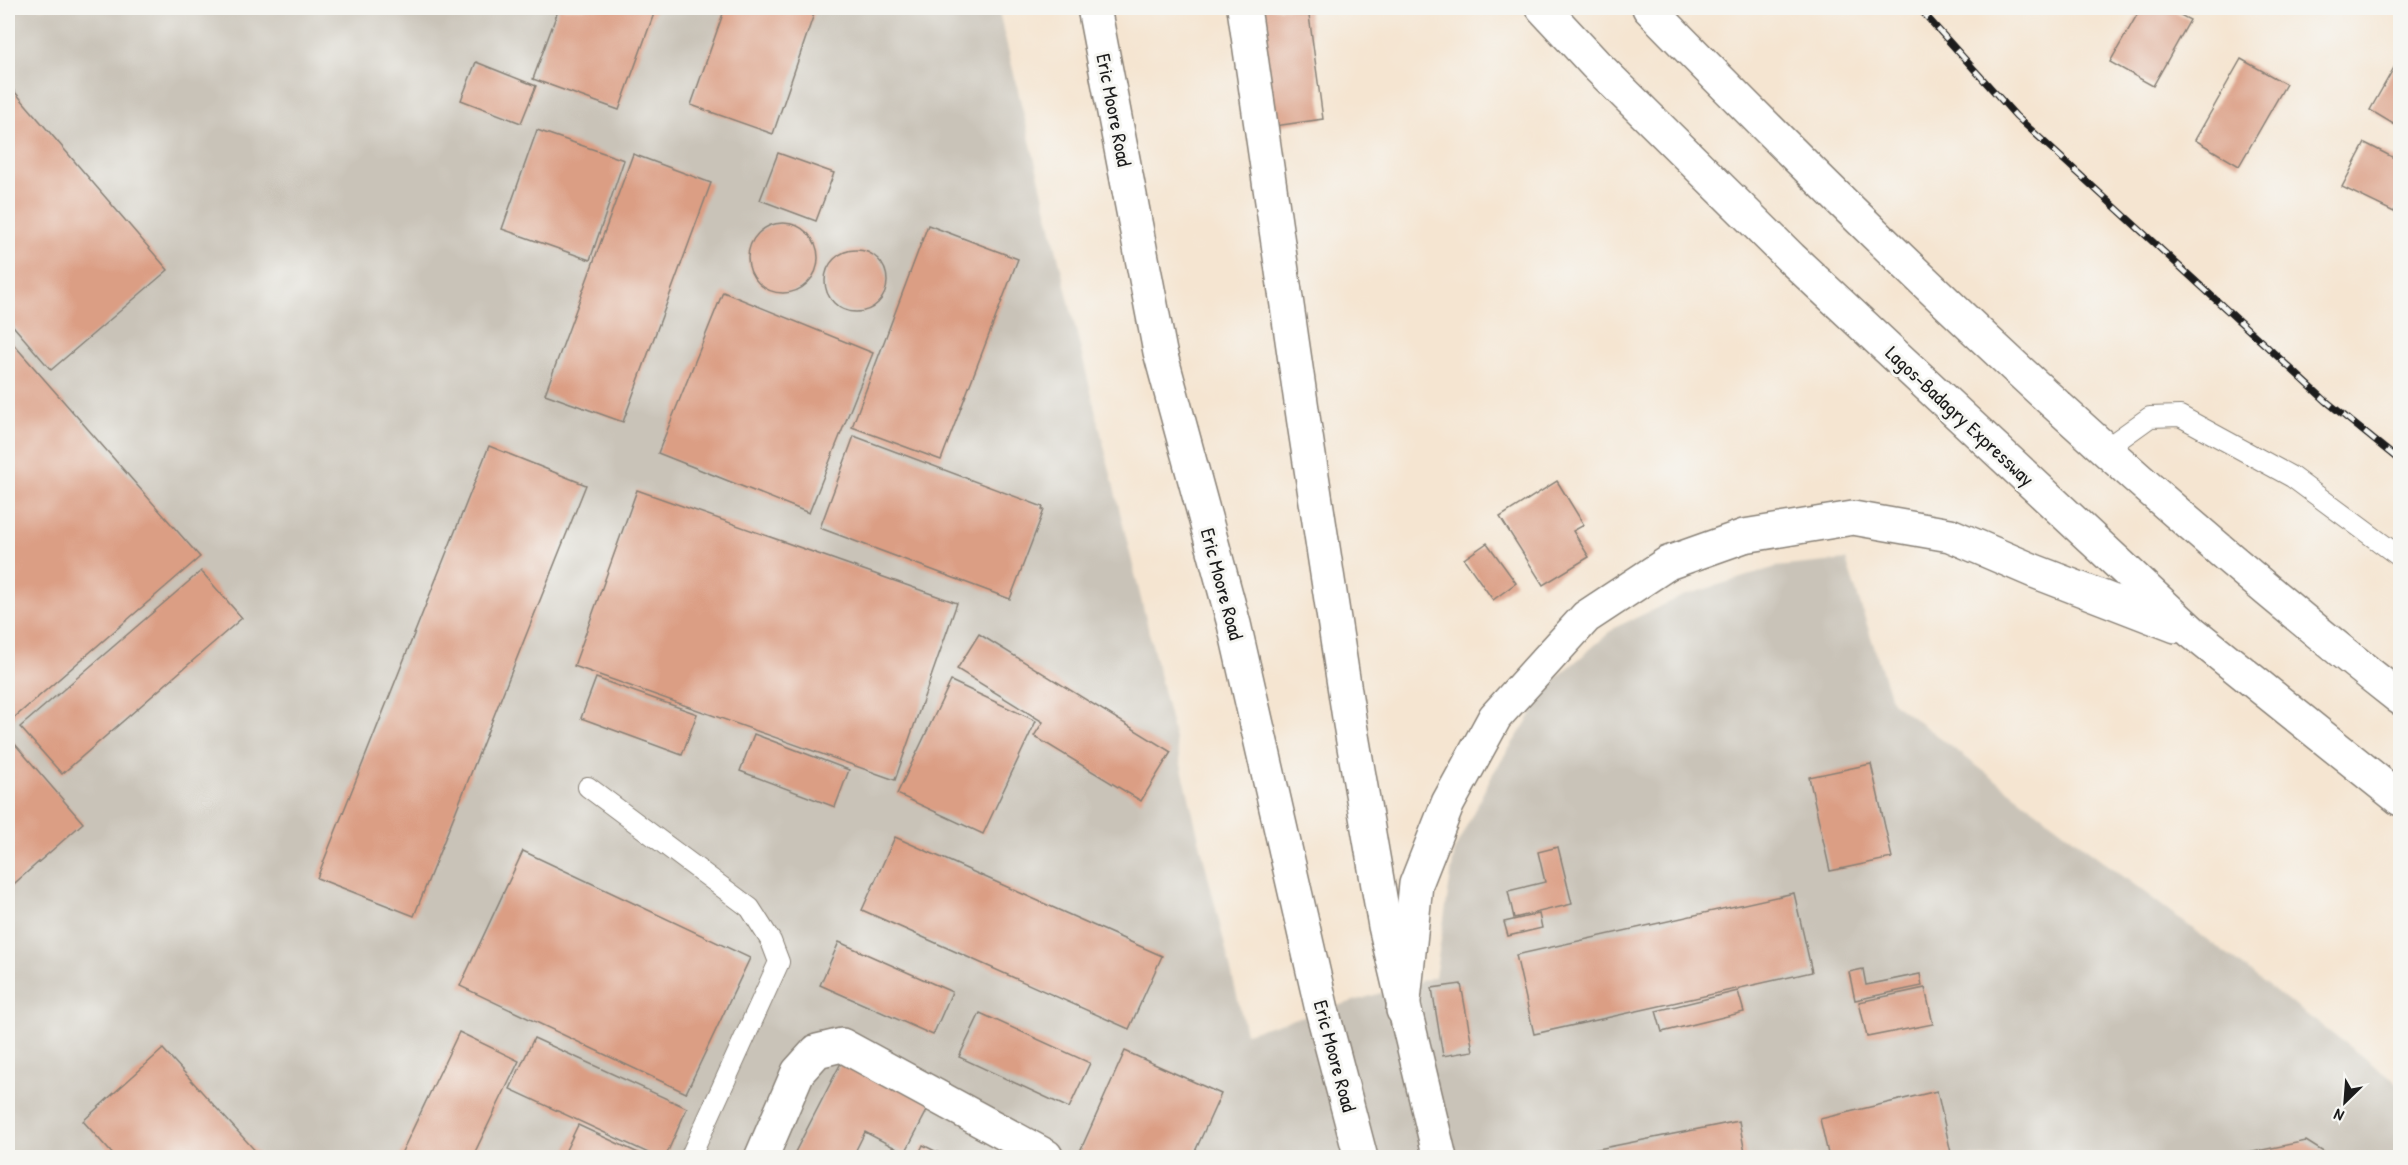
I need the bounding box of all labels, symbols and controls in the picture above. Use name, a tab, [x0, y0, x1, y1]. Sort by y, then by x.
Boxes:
street label: Eric Moore Road	[1090, 51, 1139, 169]
street label: Lagos-Badagry Expressway	[1880, 340, 2041, 492]
street label: Eric Moore Road	[1195, 525, 1250, 643]
street label: Eric Moore Road	[1308, 997, 1363, 1115]
north arrow	[2315, 1072, 2375, 1132]
text: N	[2330, 1104, 2347, 1127]

